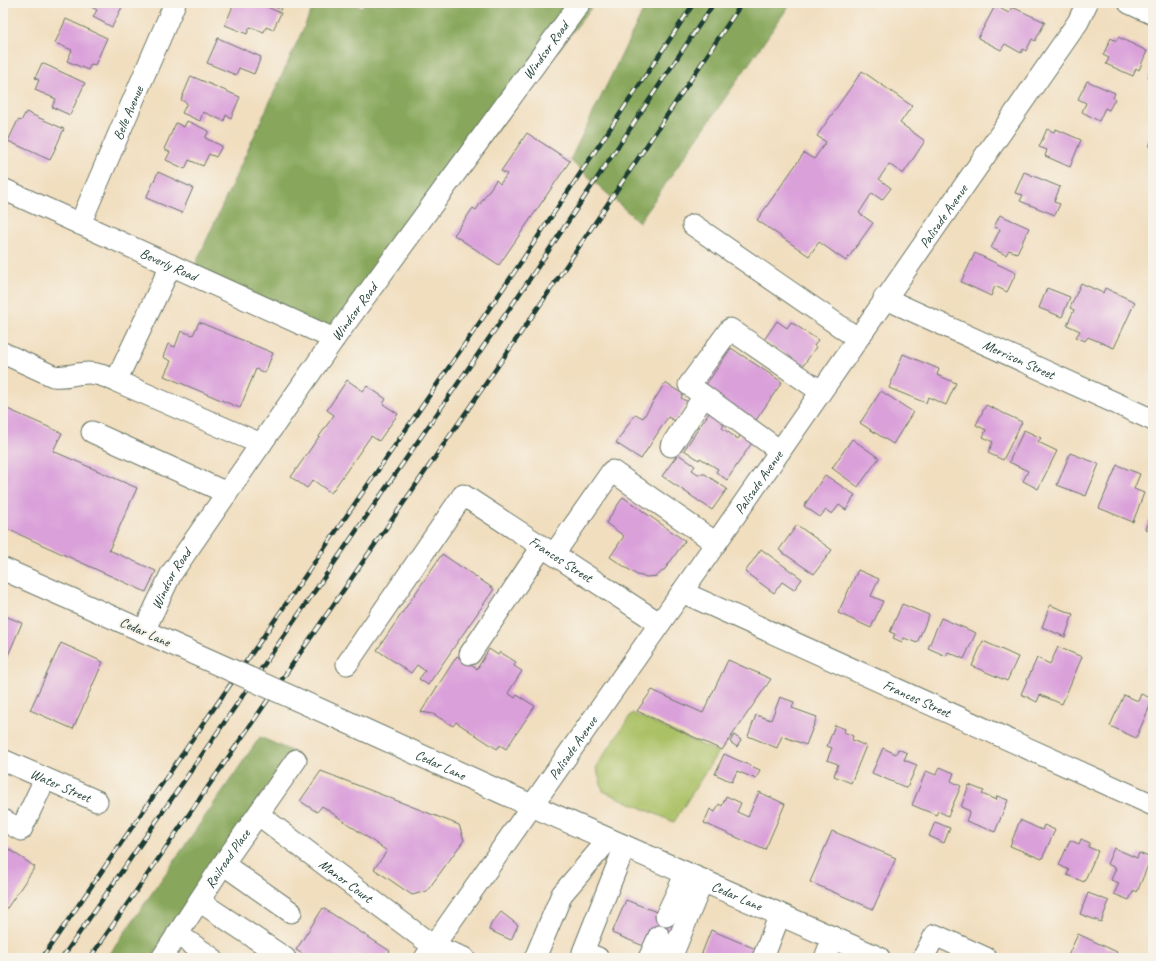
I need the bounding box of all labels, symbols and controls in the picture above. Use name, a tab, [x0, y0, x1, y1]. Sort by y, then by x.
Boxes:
street label: Windsor Road	[519, 16, 574, 82]
street label: Belle Avenue	[109, 82, 147, 142]
street label: Palisade Avenue	[915, 180, 972, 251]
street label: Beverly Road	[138, 244, 202, 285]
street label: Windsor Road	[327, 278, 382, 344]
street label: Merrison Street	[980, 335, 1059, 383]
street label: Palisade Avenue	[730, 446, 787, 517]
street label: Frances Street	[526, 532, 597, 586]
street label: Windsor Road	[147, 543, 196, 612]
street label: Cedar Lane	[117, 613, 174, 651]
street label: Frances Street	[881, 676, 955, 721]
street label: Palisade Avenue	[545, 712, 602, 783]
street label: Cedar Lane	[413, 746, 470, 784]
street label: Water Street	[28, 765, 95, 806]
street label: Railroad Place	[201, 825, 254, 891]
street label: Manor Court	[316, 855, 377, 907]
street label: Cedar Lane	[709, 877, 766, 915]

